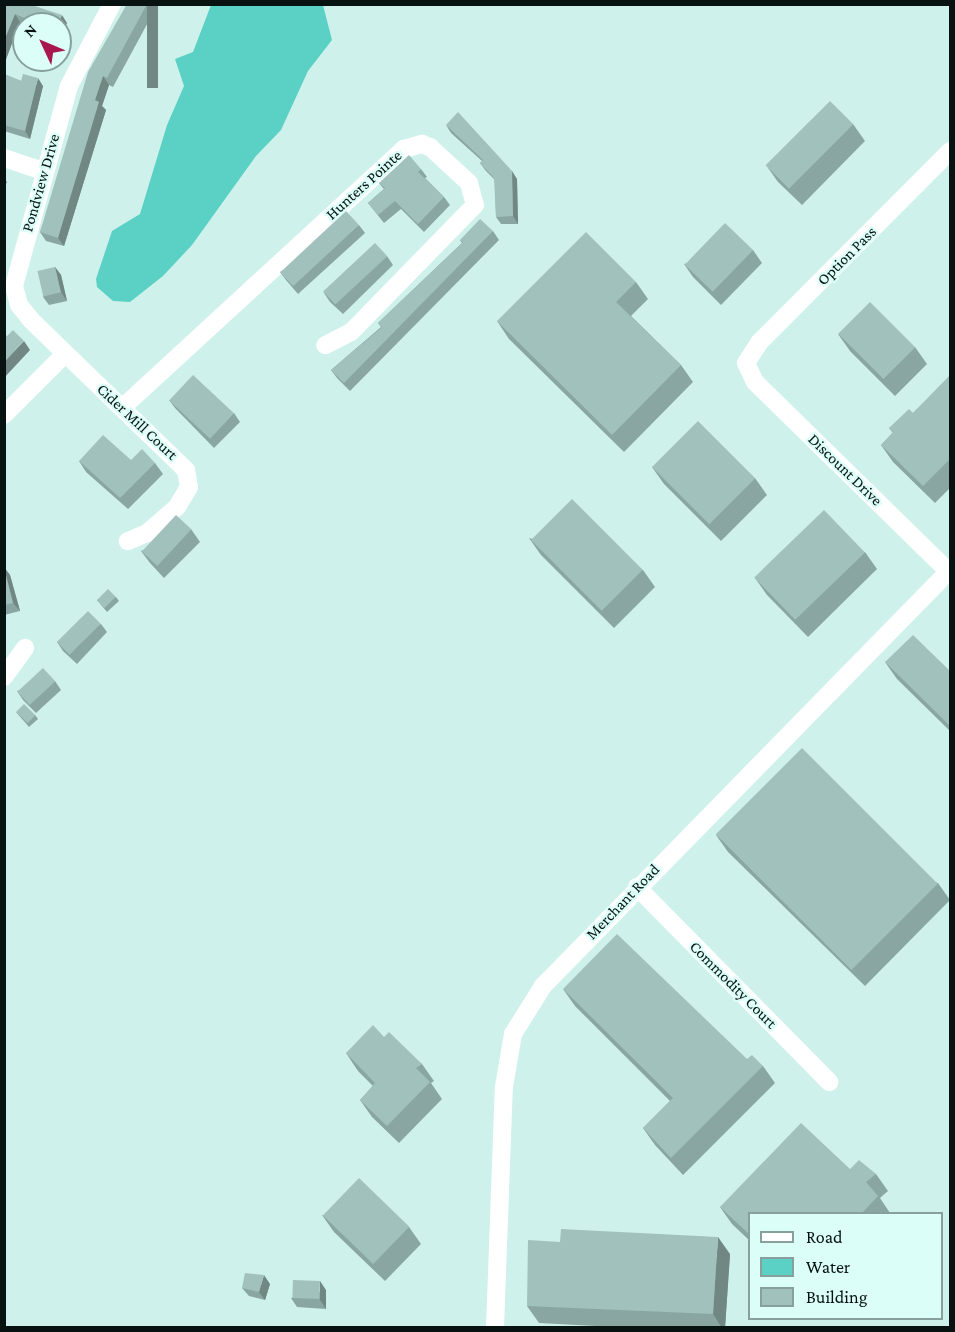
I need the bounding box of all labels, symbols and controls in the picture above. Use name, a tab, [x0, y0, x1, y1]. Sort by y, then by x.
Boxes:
north arrow	[12, 12, 72, 72]
text: N	[20, 21, 40, 40]
street label: Pondview Drive	[18, 132, 64, 234]
street label: Hunters Pointe	[322, 146, 406, 224]
street label: Option Pass	[813, 222, 881, 290]
street label: Cider Mill Court	[93, 380, 181, 464]
street label: Discount Drive	[804, 430, 886, 510]
street label: Merchant Road	[582, 860, 664, 944]
street label: Commodity Court	[685, 937, 781, 1033]
legend	[748, 1212, 943, 1320]
text: Road	[806, 1227, 843, 1247]
text: Water	[806, 1257, 850, 1277]
text: Building	[806, 1287, 867, 1307]

